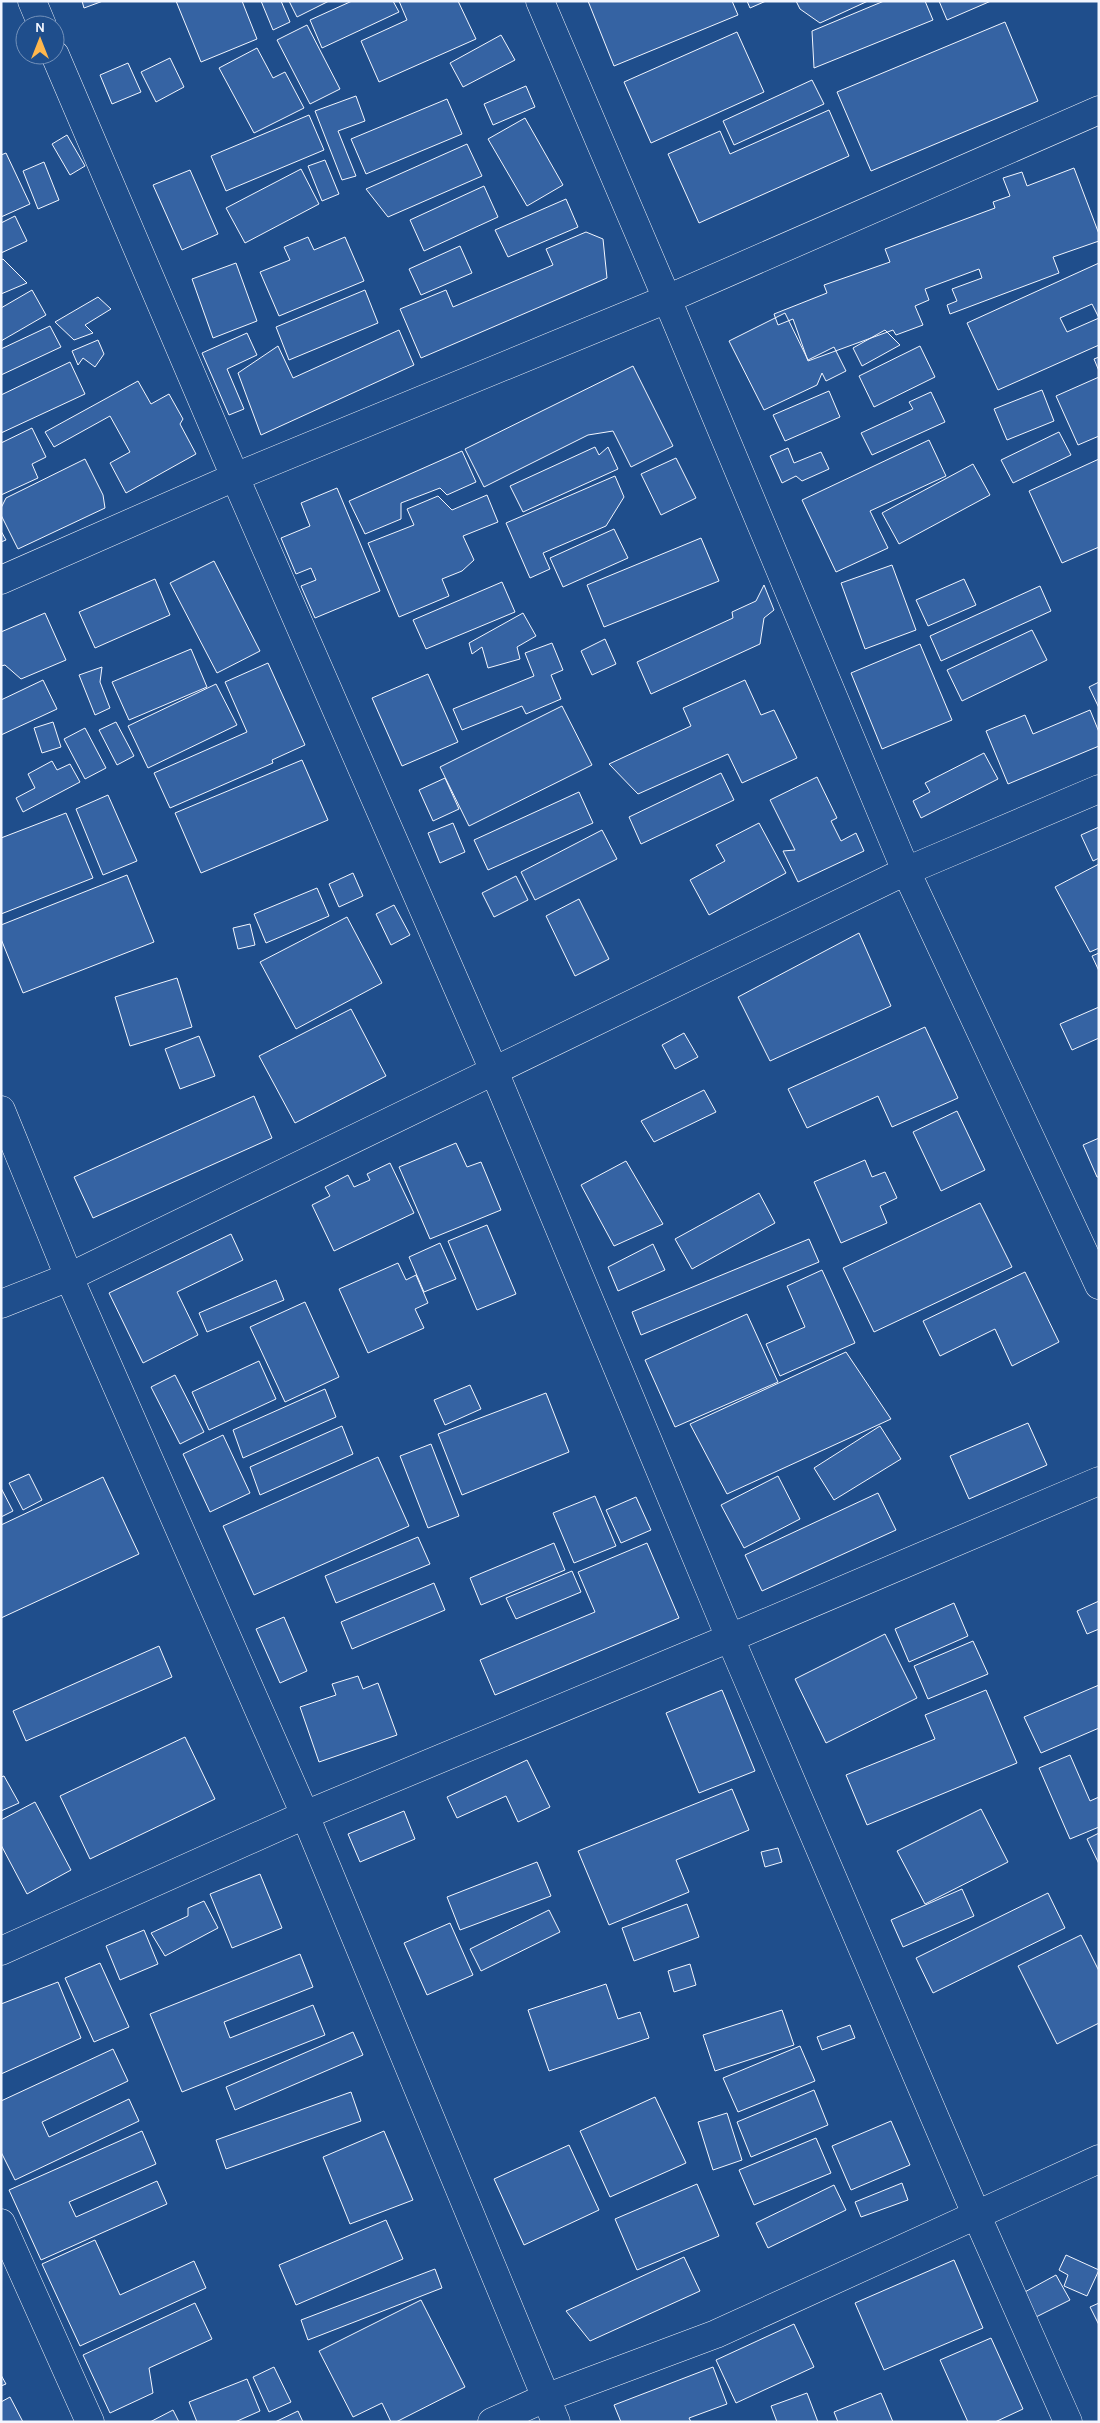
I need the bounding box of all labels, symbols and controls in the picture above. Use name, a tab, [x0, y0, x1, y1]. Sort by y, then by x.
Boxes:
north arrow	[15, 15, 65, 65]
text: N	[35, 19, 45, 36]

